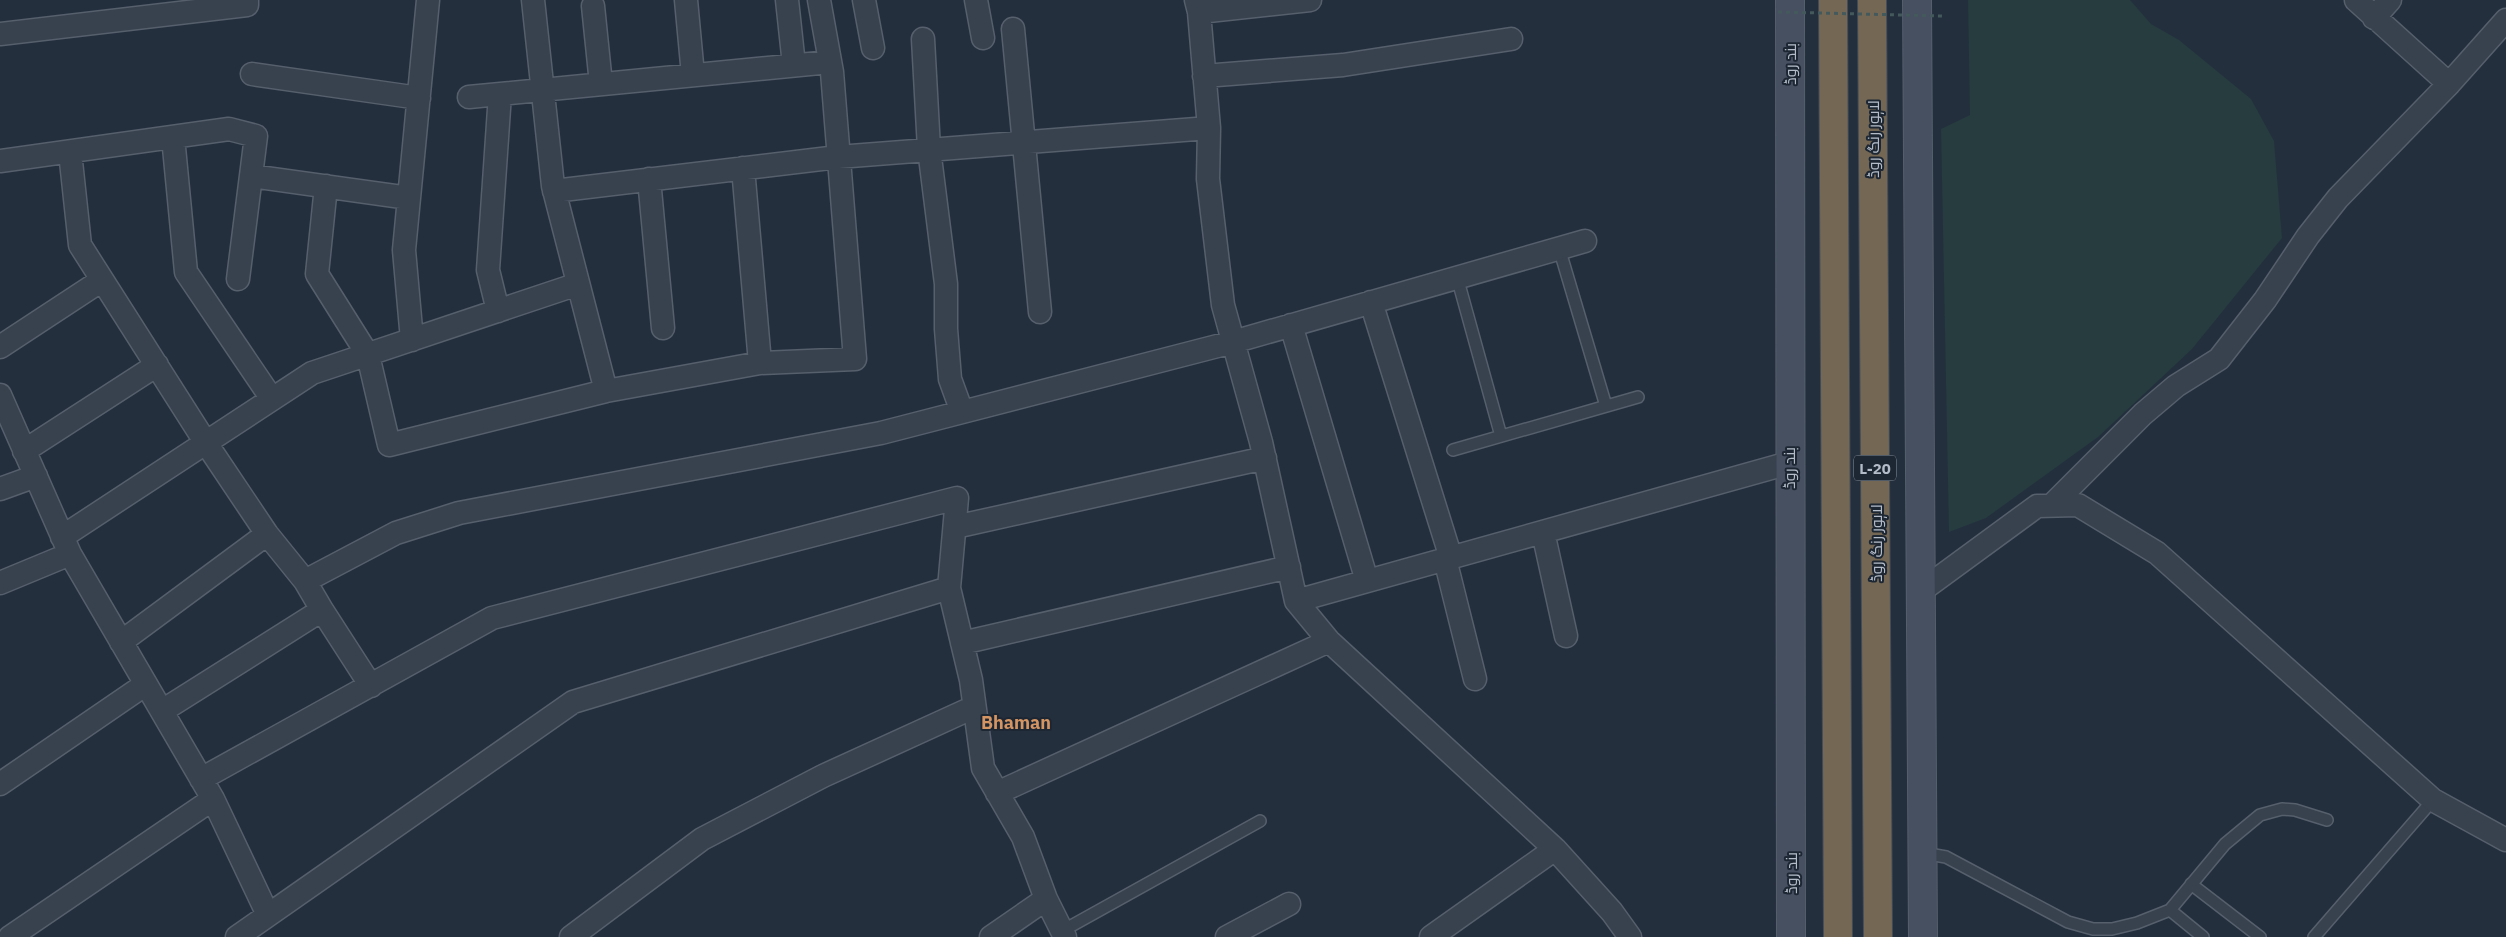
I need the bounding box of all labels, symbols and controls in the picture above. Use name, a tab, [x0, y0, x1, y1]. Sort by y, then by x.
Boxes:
street label: بند روڈ	[1780, 43, 1800, 85]
street label: لاہور رنگ روڈ	[1863, 100, 1884, 178]
street label: بند روڈ	[1779, 447, 1799, 489]
road number: L-20	[1854, 456, 1896, 480]
street label: لاہور رنگ روڈ	[1866, 504, 1887, 582]
district label: Bhaman	[981, 711, 1051, 734]
street label: بند روڈ	[1781, 852, 1801, 894]

